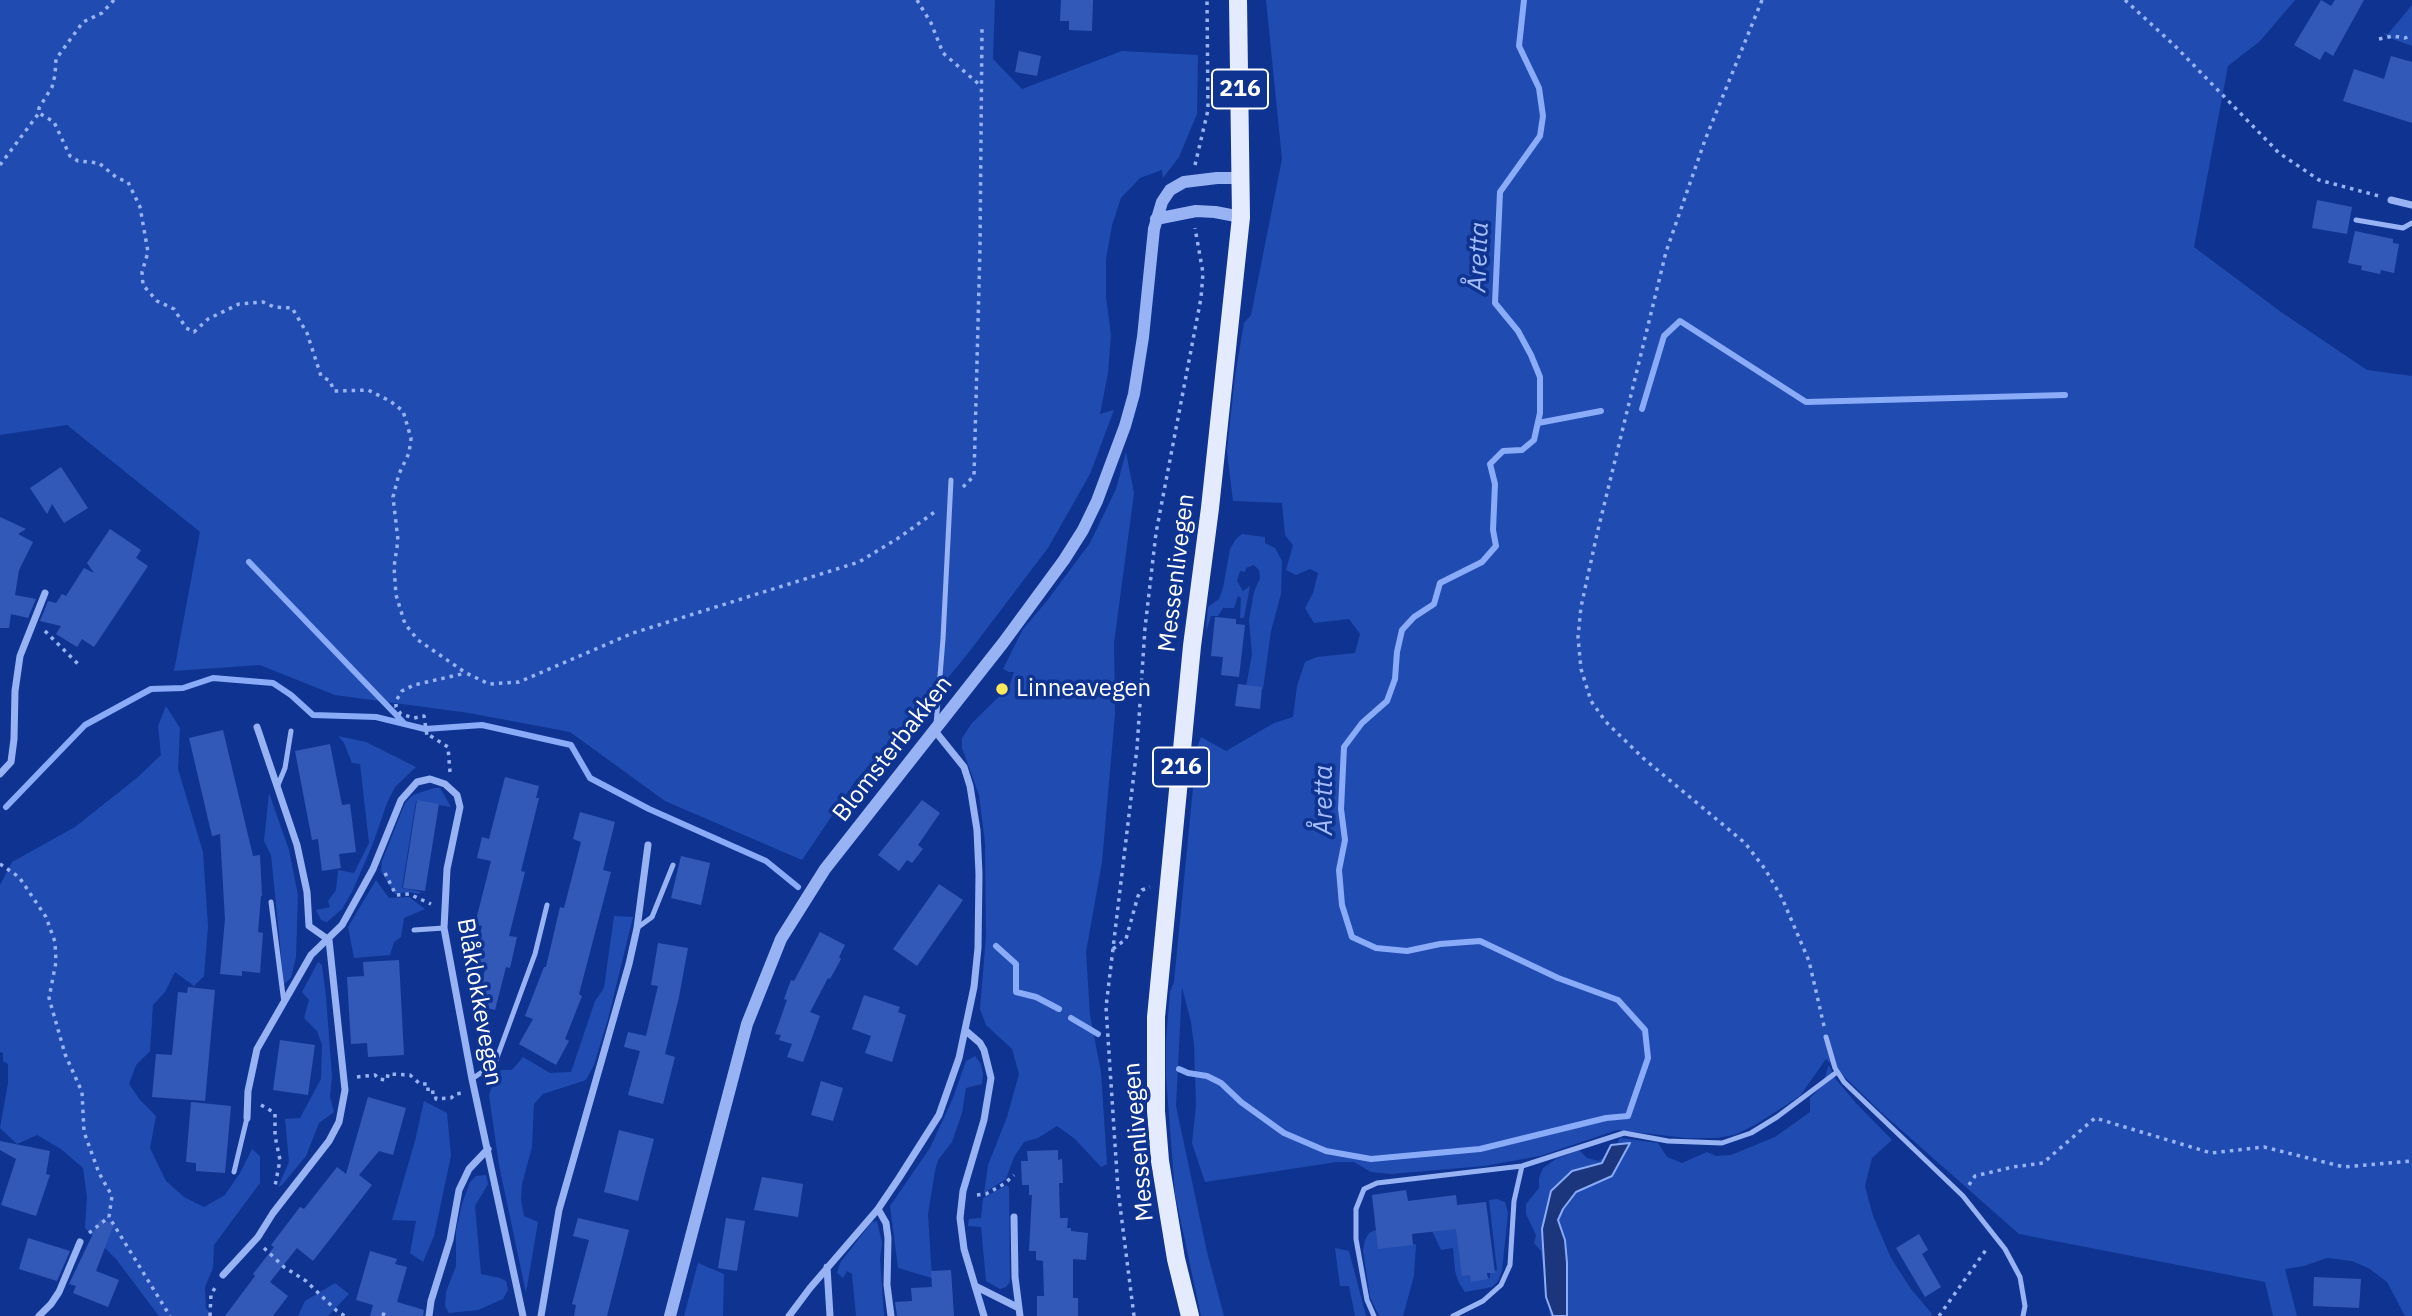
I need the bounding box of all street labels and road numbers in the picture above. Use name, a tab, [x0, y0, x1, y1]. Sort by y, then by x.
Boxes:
road number: 216	[1212, 69, 1268, 108]
street label: Messenlivegen	[1153, 492, 1201, 654]
street label: Blomsterbakken	[827, 670, 959, 828]
road number: 216	[1153, 748, 1209, 786]
street label: Blåklokkevegen	[450, 916, 508, 1088]
street label: Messenlivegen	[1118, 1061, 1160, 1223]

